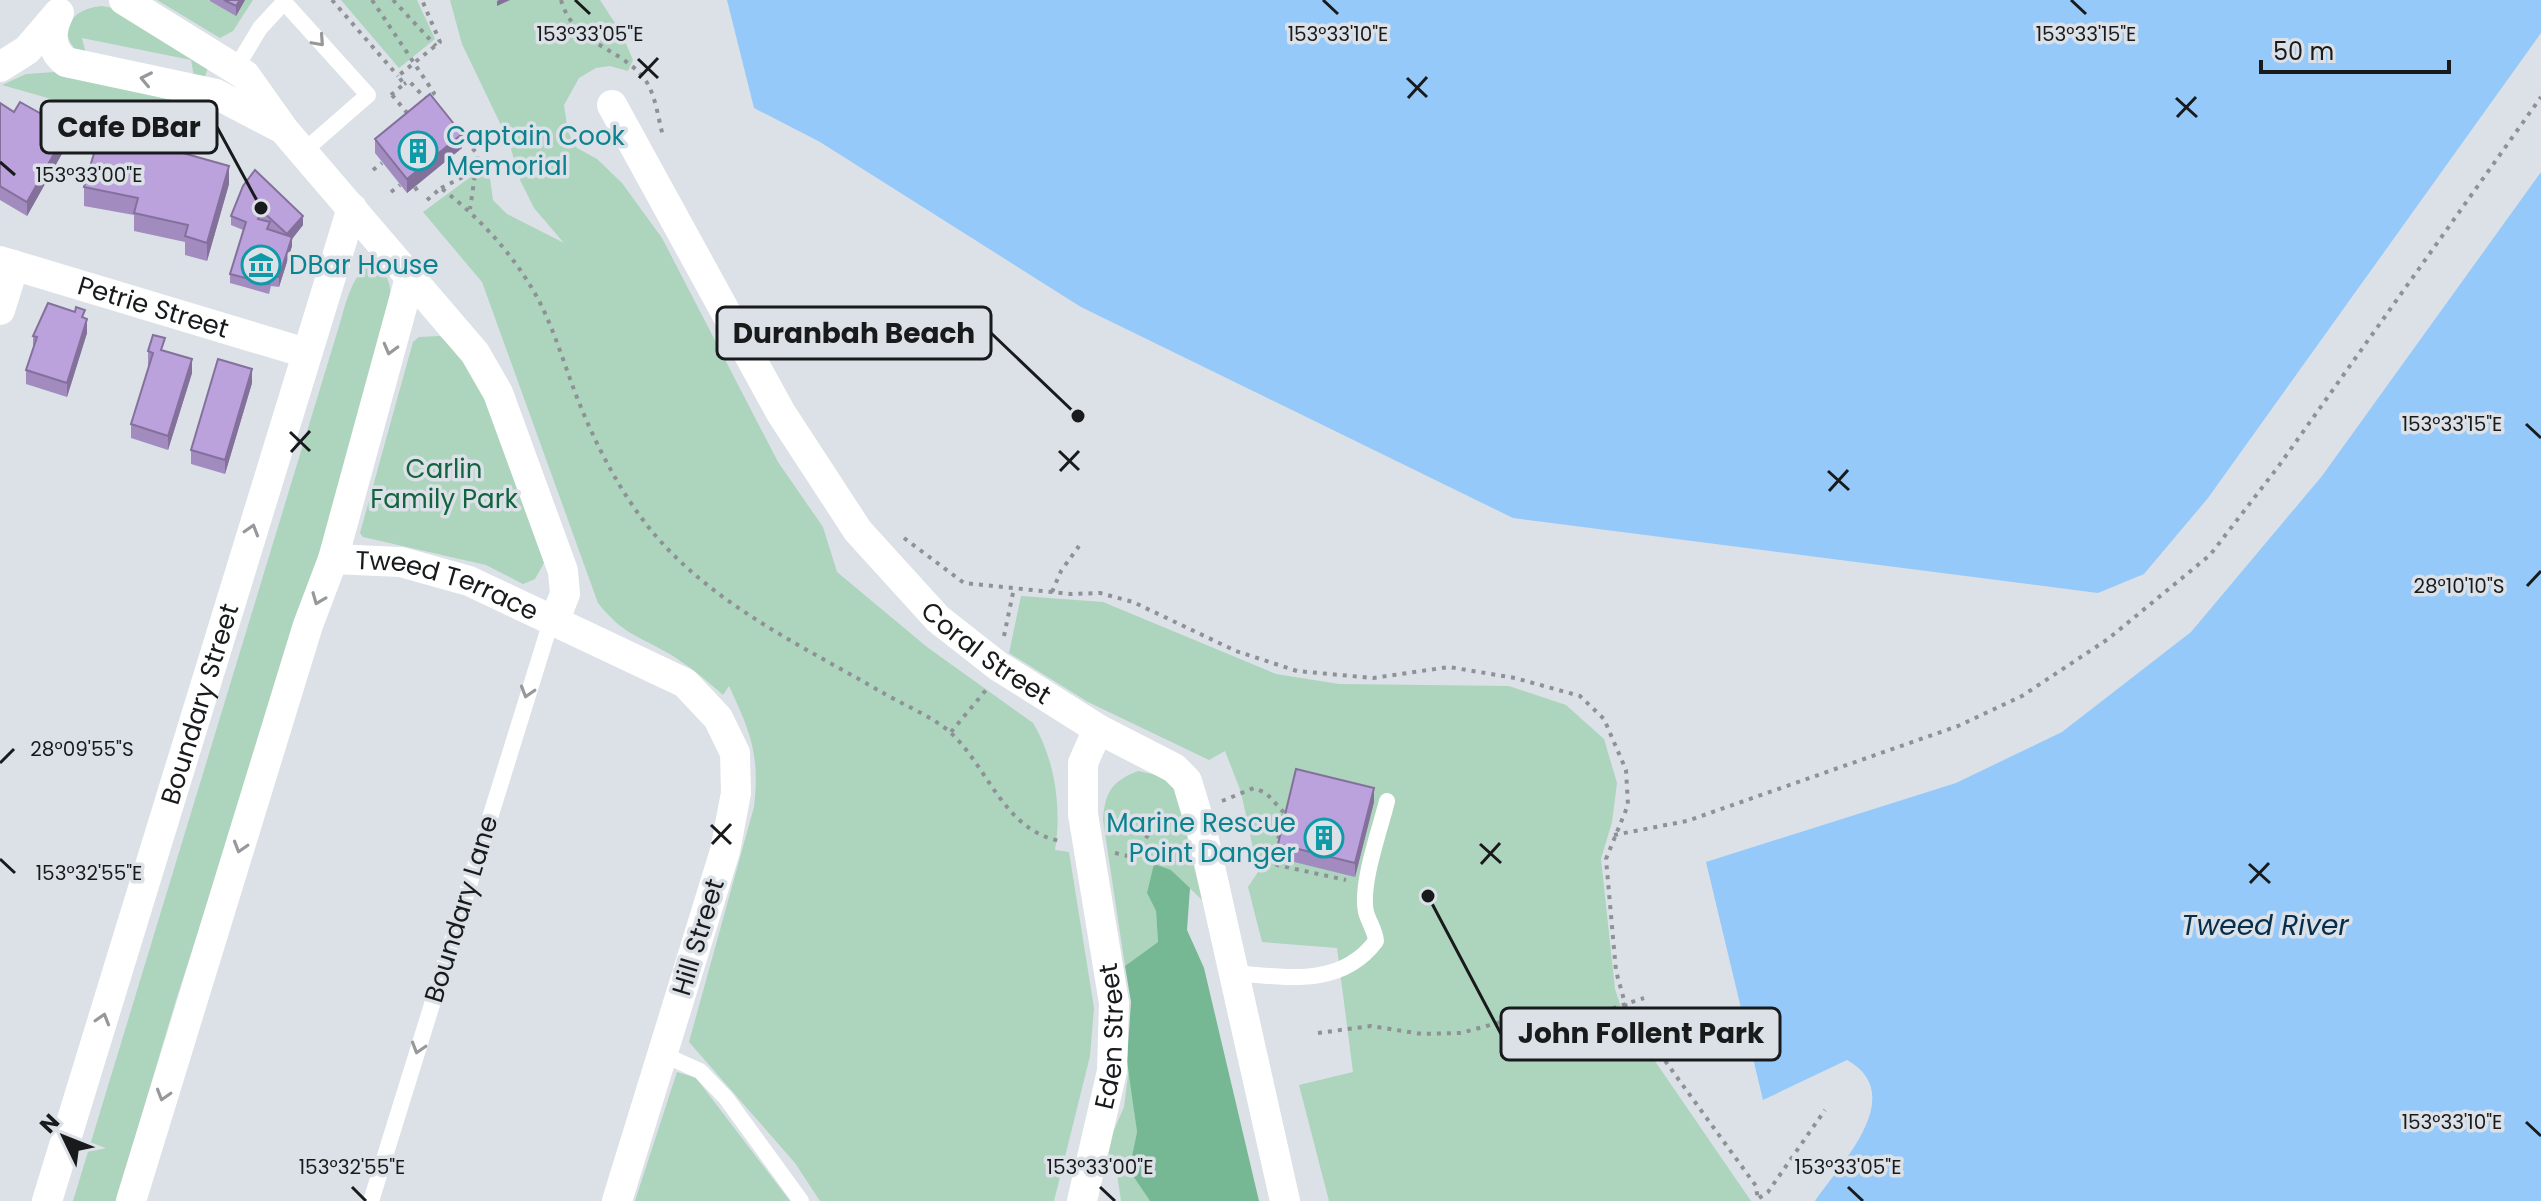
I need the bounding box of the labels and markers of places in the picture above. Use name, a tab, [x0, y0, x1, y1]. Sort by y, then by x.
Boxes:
callout: Cafe DBar	[41, 101, 217, 153]
place label: Captain Cook Memorial	[446, 118, 626, 184]
building icon: Captain Cook Memorial	[397, 130, 439, 172]
museum icon: DBar House	[240, 244, 282, 286]
place label: DBar House	[289, 247, 439, 283]
callout: Duranbah Beach	[717, 307, 991, 359]
place label: Marine Rescue Point Danger	[1106, 805, 1296, 871]
building icon: Marine Rescue Point Danger	[1303, 817, 1345, 859]
callout: John Follent Park	[1501, 1008, 1780, 1060]

